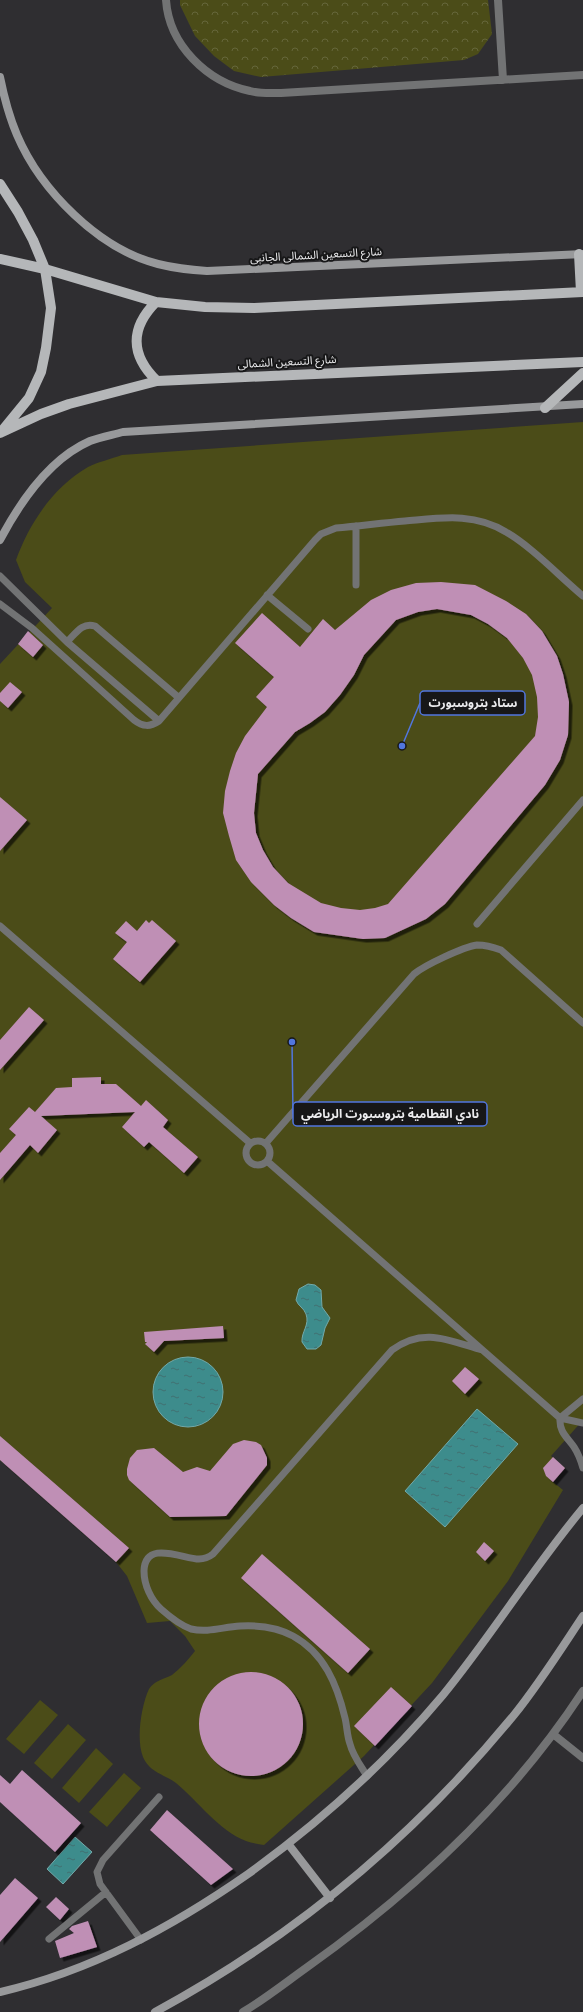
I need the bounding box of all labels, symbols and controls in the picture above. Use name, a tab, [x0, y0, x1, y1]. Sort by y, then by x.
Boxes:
street label: شارع التسعين الشمالى الجانبى	[250, 245, 383, 266]
street label: شارع التسعين الشمالى	[237, 353, 337, 372]
callout: ستاد بتروسبورت	[420, 691, 525, 715]
text: ستاد بتروسبورت	[429, 696, 517, 710]
callout: نادي القطامية بتروسبورت الرياضي	[293, 1102, 487, 1126]
text: نادي القطامية بتروسبورت الرياضي	[301, 1107, 479, 1124]

